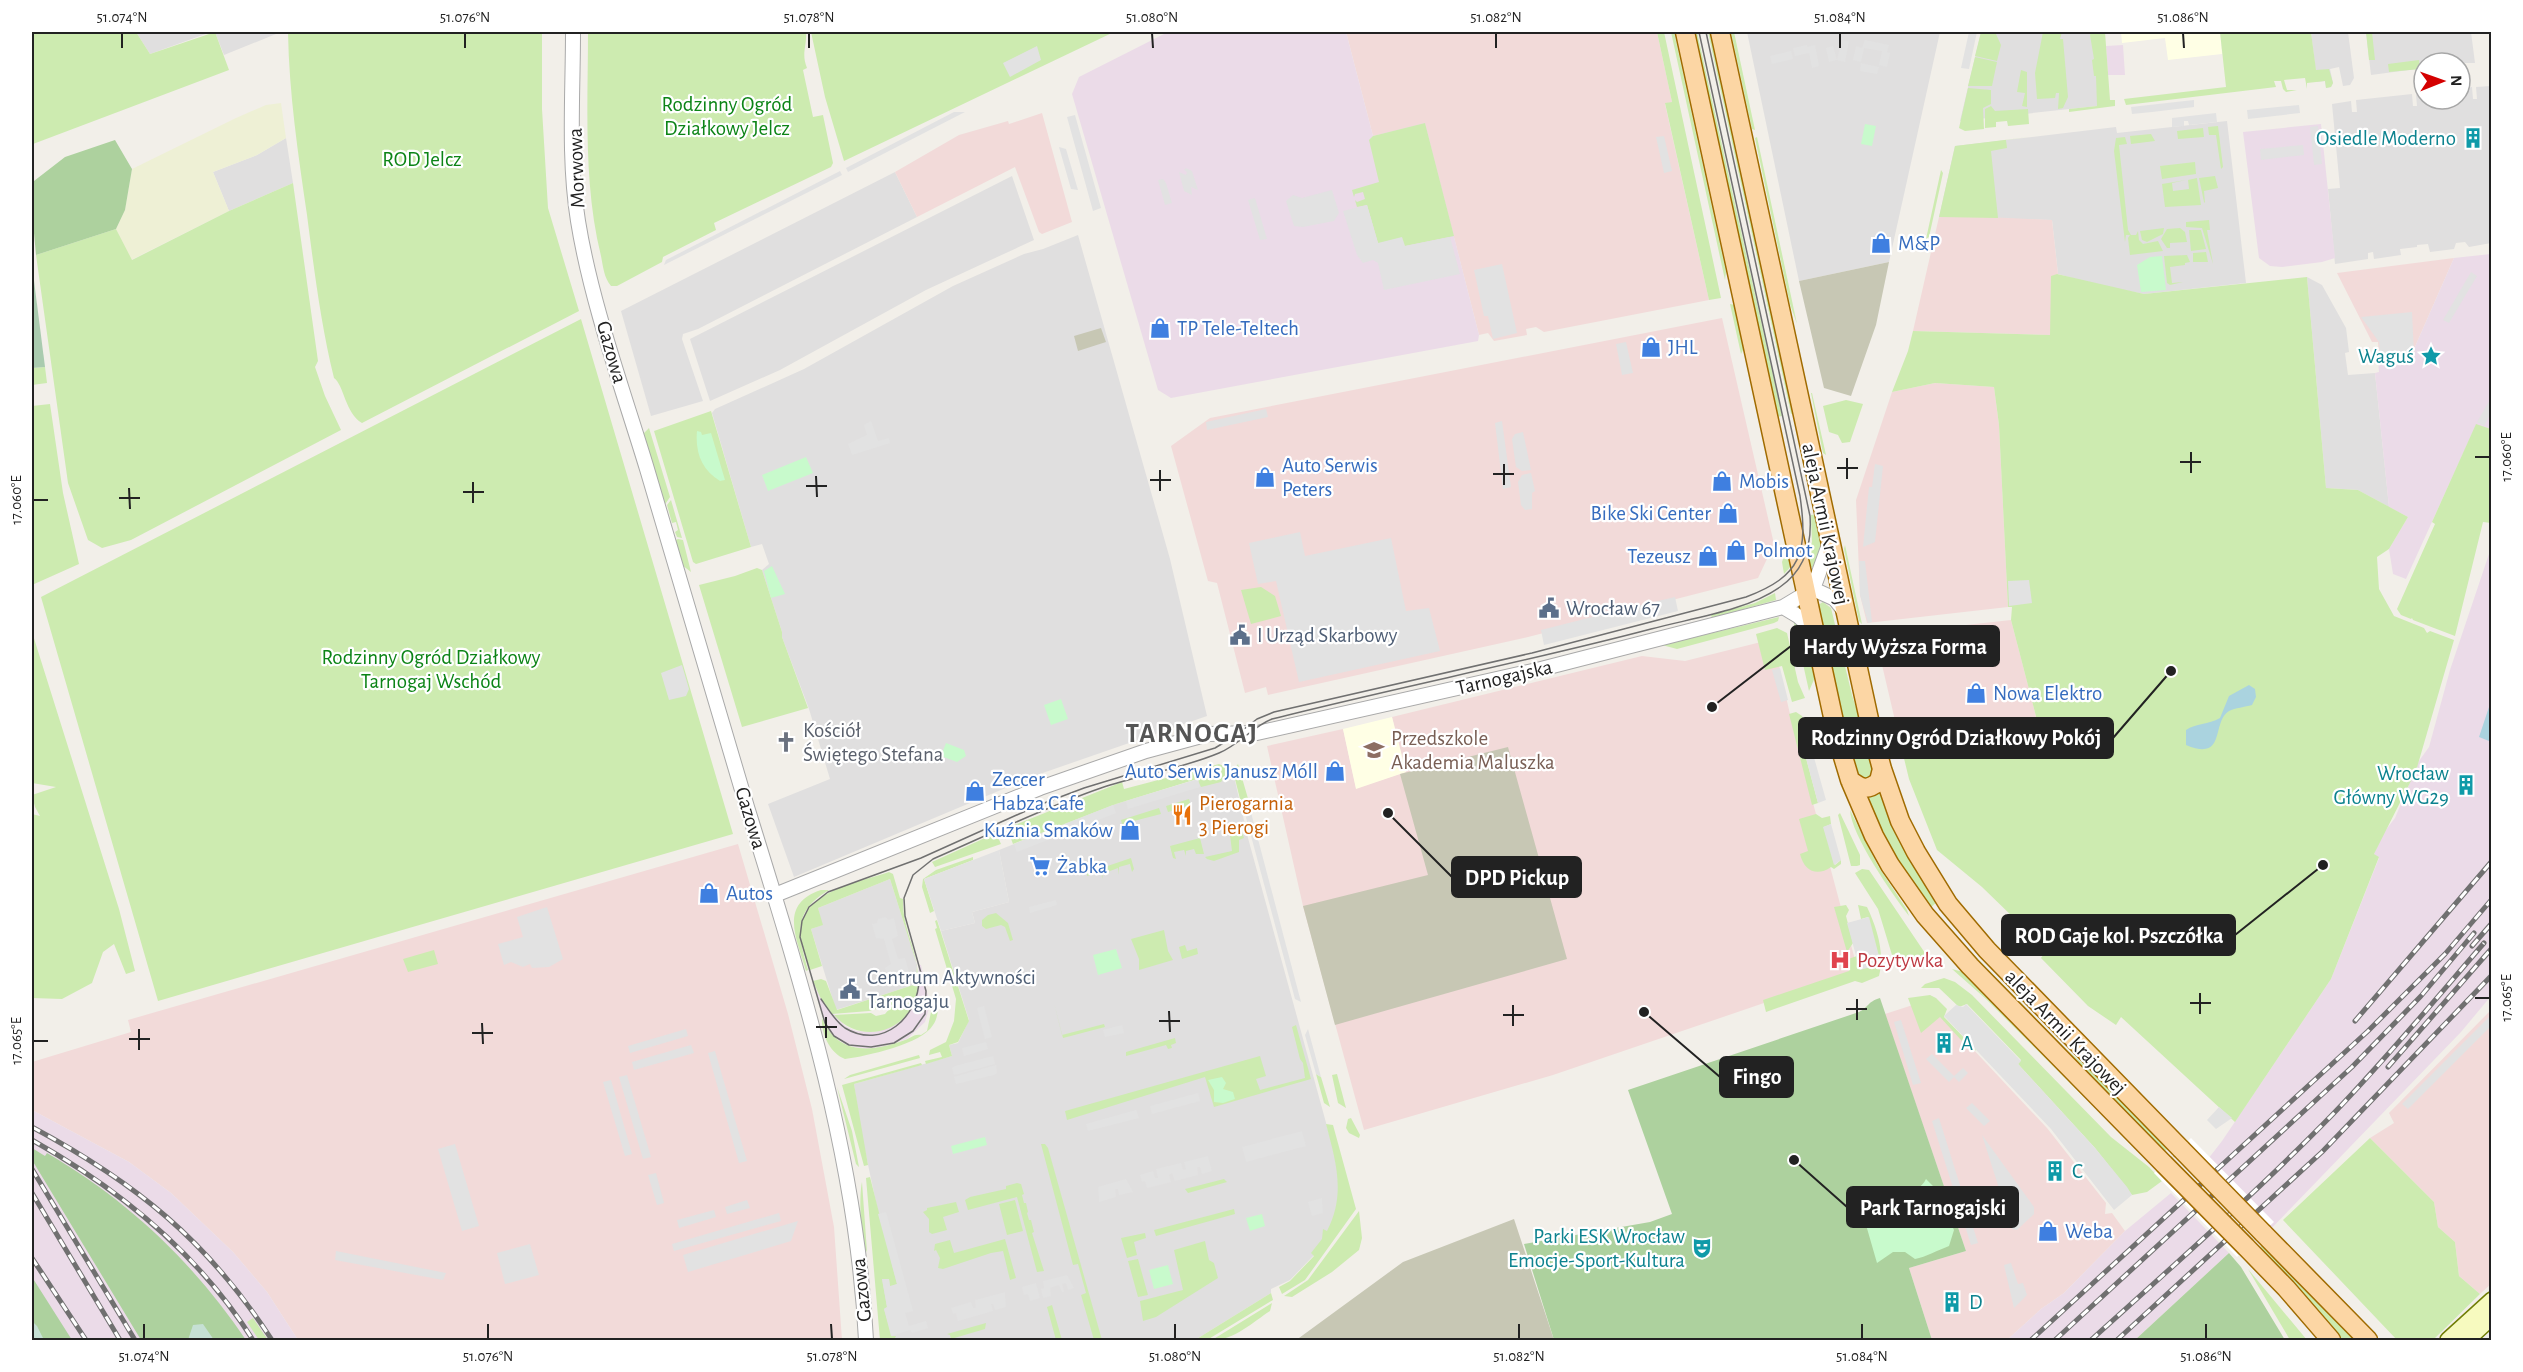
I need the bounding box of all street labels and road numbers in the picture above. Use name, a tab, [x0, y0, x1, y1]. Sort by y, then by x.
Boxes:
street label: Morwowa	[565, 127, 588, 209]
street label: Gazowa	[593, 318, 631, 386]
street label: aleja Armii Krajowej	[1798, 441, 1853, 607]
street label: Tarnogajska	[1454, 656, 1555, 699]
street label: Gazowa	[731, 784, 770, 852]
street label: aleja Armii Krajowej	[2001, 966, 2130, 1099]
street label: Gazowa	[848, 1257, 875, 1323]

